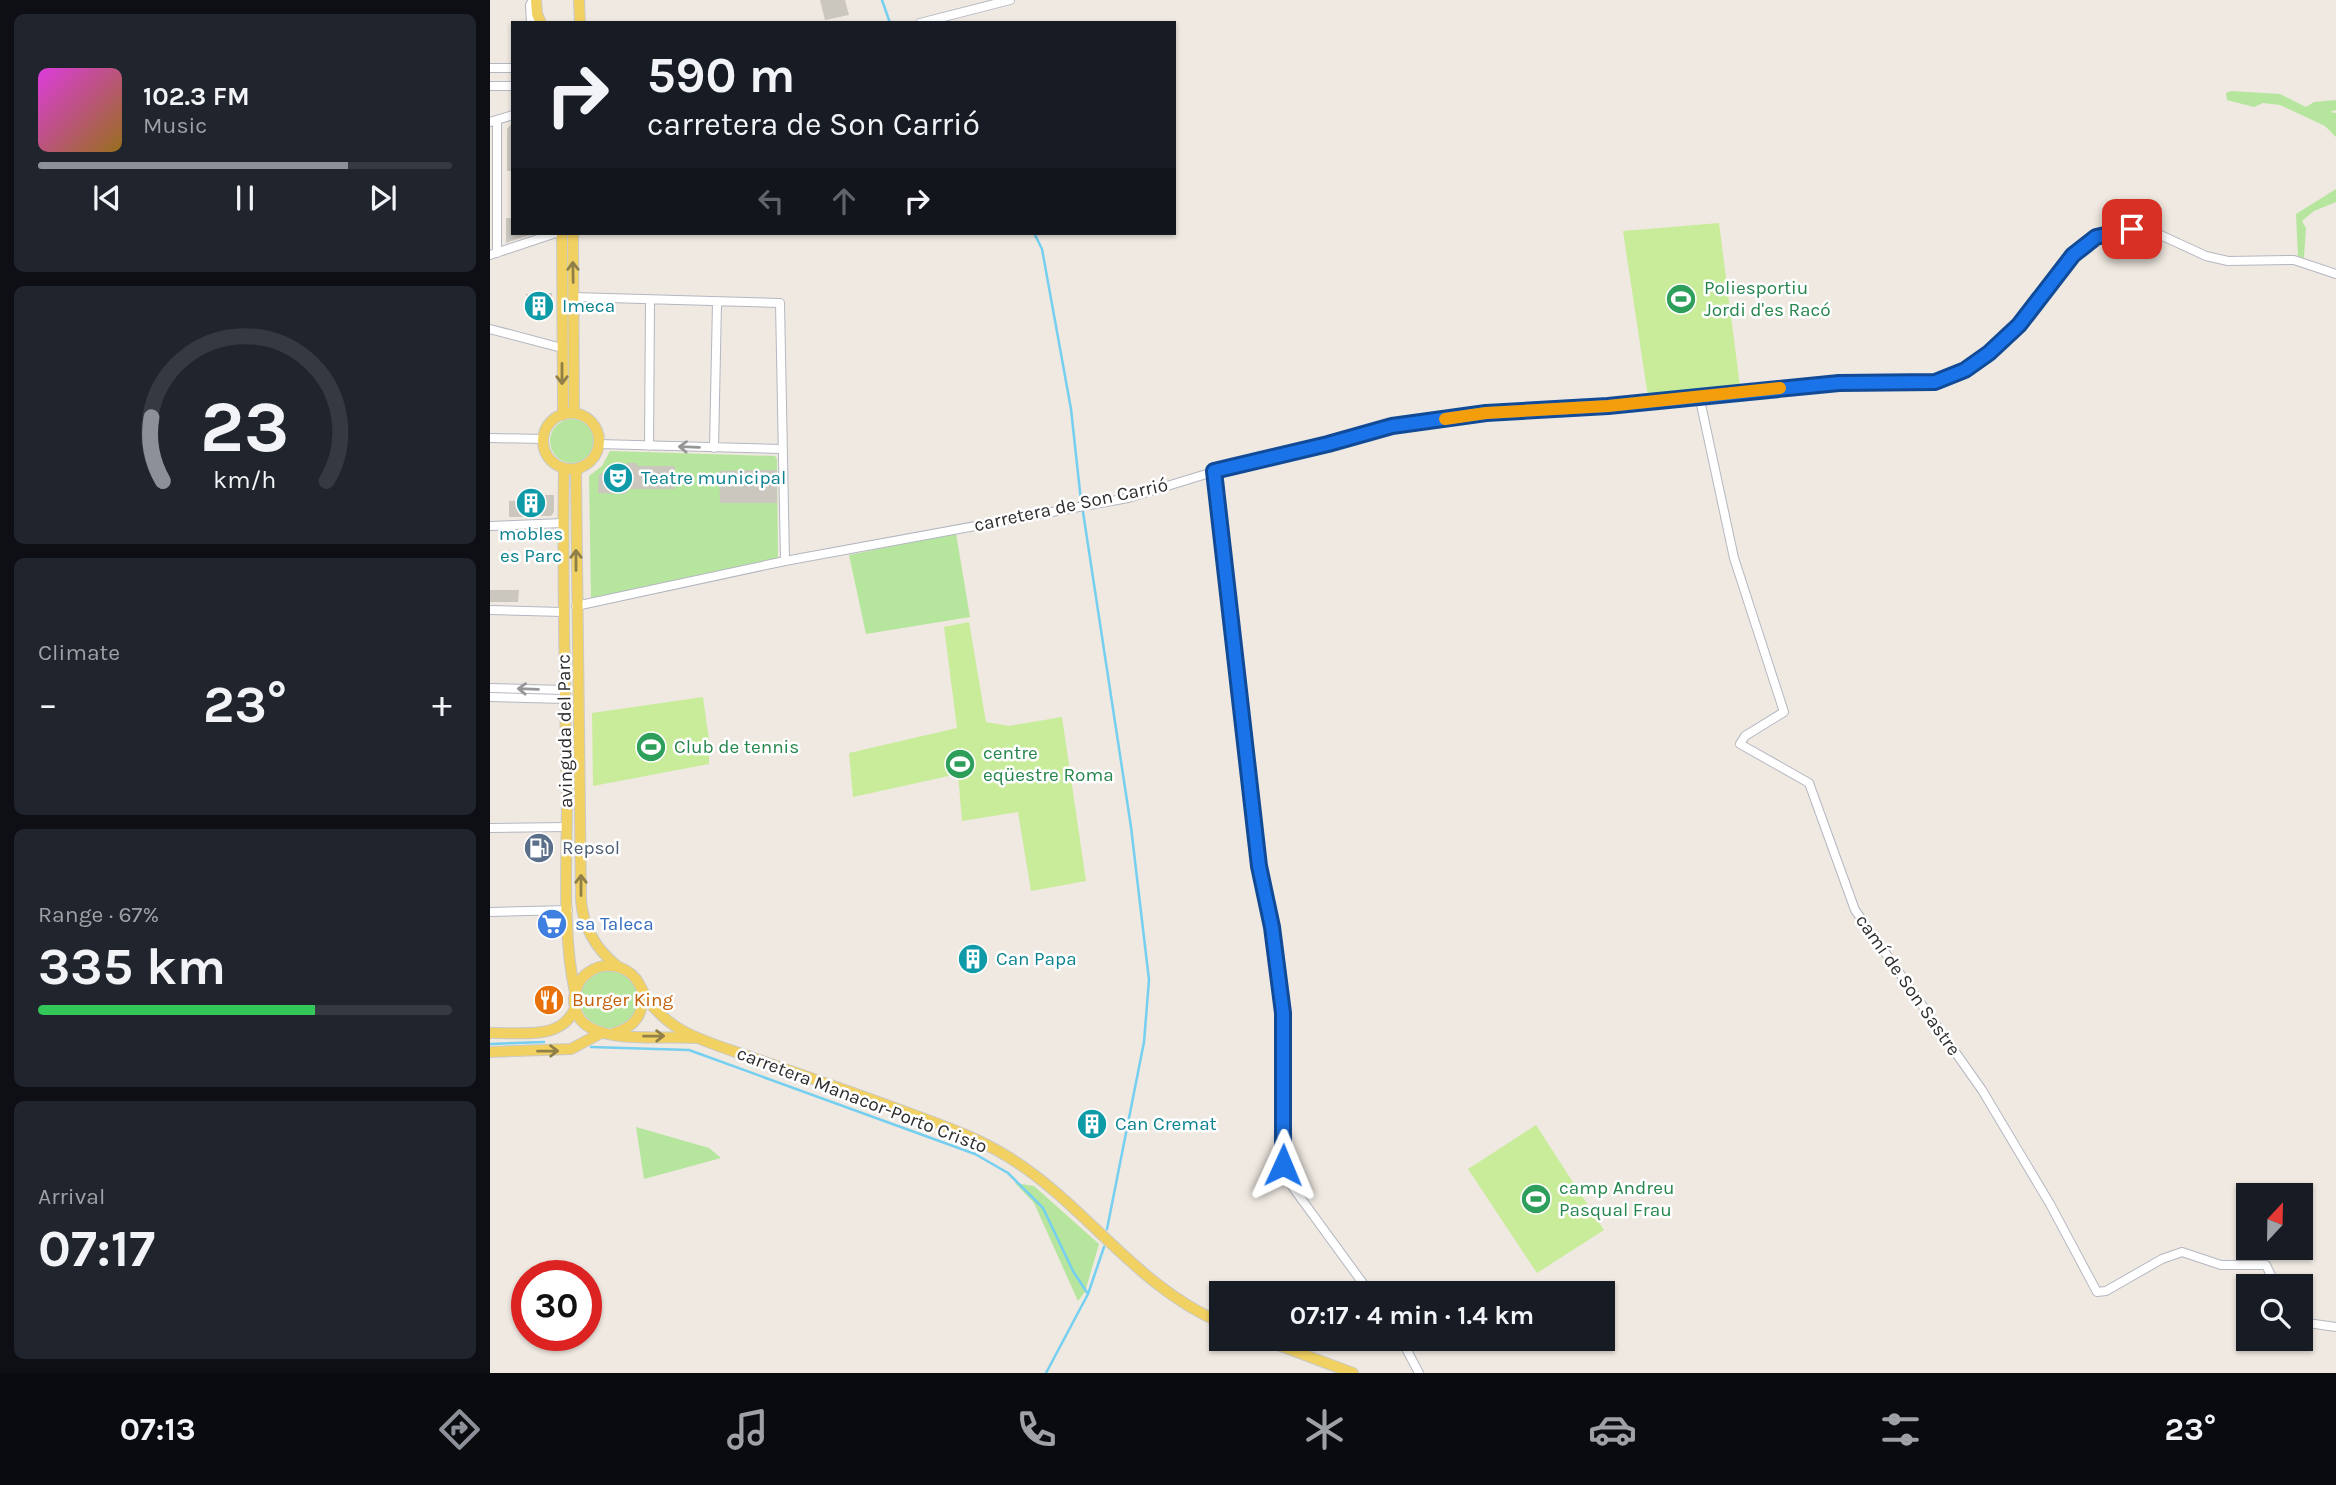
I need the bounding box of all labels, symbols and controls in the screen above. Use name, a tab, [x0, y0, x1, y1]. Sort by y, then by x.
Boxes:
text: 590 m	[647, 47, 795, 104]
icon: right	[532, 49, 623, 140]
text: 102.3 FM	[143, 81, 250, 112]
text: carretera de Son Carrió	[647, 106, 980, 143]
text: Music	[143, 112, 207, 139]
icon: previous	[88, 179, 126, 217]
icon: pause	[226, 179, 264, 217]
icon: next	[364, 179, 402, 217]
icon: left	[752, 182, 790, 220]
icon: ahead	[825, 182, 863, 220]
icon: right	[898, 182, 936, 220]
pin	[2102, 199, 2162, 259]
icon: arrive	[2113, 210, 2151, 248]
one-way arrow	[566, 260, 580, 283]
place label: Poliesportiu Jordi d'es Racó	[1704, 277, 1831, 321]
sports icon: Poliesportiu Jordi d'es Racó	[1664, 282, 1698, 316]
building icon: Imeca	[522, 289, 556, 323]
place label: Imeca	[562, 295, 615, 317]
one-way arrow	[555, 363, 569, 386]
text: 23	[200, 384, 290, 469]
one-way arrow	[678, 440, 701, 454]
theatre icon: Teatre municipal	[601, 461, 635, 495]
text: km/h	[213, 464, 277, 493]
place label: Teatre municipal	[641, 467, 786, 489]
street label: carretera de Son Carrió	[972, 474, 1170, 536]
building icon: mobles es Parc	[514, 486, 548, 520]
place label: mobles es Parc	[499, 523, 563, 567]
one-way arrow	[569, 549, 583, 572]
text: Climate	[38, 639, 120, 666]
street label: avinguda del Parc	[553, 654, 577, 808]
text: 23°	[203, 674, 287, 735]
text: −	[38, 682, 58, 727]
text: +	[432, 682, 452, 727]
one-way arrow	[516, 682, 539, 696]
sports icon: Club de tennis	[634, 730, 668, 764]
place label: Club de tennis	[674, 736, 799, 758]
place label: centre eqüestre Roma	[983, 742, 1114, 786]
sports icon: centre eqüestre Roma	[943, 747, 977, 781]
fuel station icon: Repsol	[522, 831, 556, 865]
place label: Repsol	[562, 837, 620, 859]
one-way arrow	[574, 874, 587, 897]
text: Range · 67%	[38, 901, 159, 928]
supermarket icon: sa Taleca	[535, 907, 569, 941]
street label: camí de Son Sastre	[1851, 910, 1965, 1060]
place label: sa Taleca	[575, 913, 654, 935]
text: 335 km	[38, 936, 226, 997]
building icon: Can Papa	[956, 942, 990, 976]
place label: Can Papa	[996, 948, 1077, 970]
restaurant icon: Burger King	[532, 983, 566, 1017]
place label: Burger King	[572, 989, 673, 1011]
one-way arrow	[642, 1029, 665, 1043]
street label: carretera Manacor-Porto Cristo	[734, 1042, 990, 1158]
one-way arrow	[536, 1044, 559, 1057]
building icon: Can Cremat	[1075, 1107, 1109, 1141]
place label: Can Cremat	[1115, 1113, 1217, 1135]
position arrow	[1246, 1128, 1320, 1202]
place label: camp Andreu Pasqual Frau	[1559, 1177, 1674, 1221]
sports icon: camp Andreu Pasqual Frau	[1519, 1182, 1553, 1216]
text: Arrival	[38, 1183, 105, 1210]
north arrow	[2236, 1183, 2314, 1260]
map controls	[2236, 1183, 2313, 1351]
text: 07:17	[38, 1218, 155, 1279]
speed limit sign: 30	[511, 1260, 602, 1351]
button: search	[2236, 1274, 2313, 1351]
text: 07:17 · 4 min · 1.4 km	[1290, 1300, 1534, 1331]
icon: directions	[435, 1405, 484, 1454]
icon: music	[723, 1405, 772, 1454]
icon: phone	[1012, 1405, 1061, 1454]
icon: climate	[1300, 1405, 1349, 1454]
icon: car	[1588, 1405, 1637, 1454]
icon: filters	[1876, 1405, 1925, 1454]
text: 07:13	[120, 1411, 196, 1448]
text: 23°	[2165, 1411, 2216, 1448]

